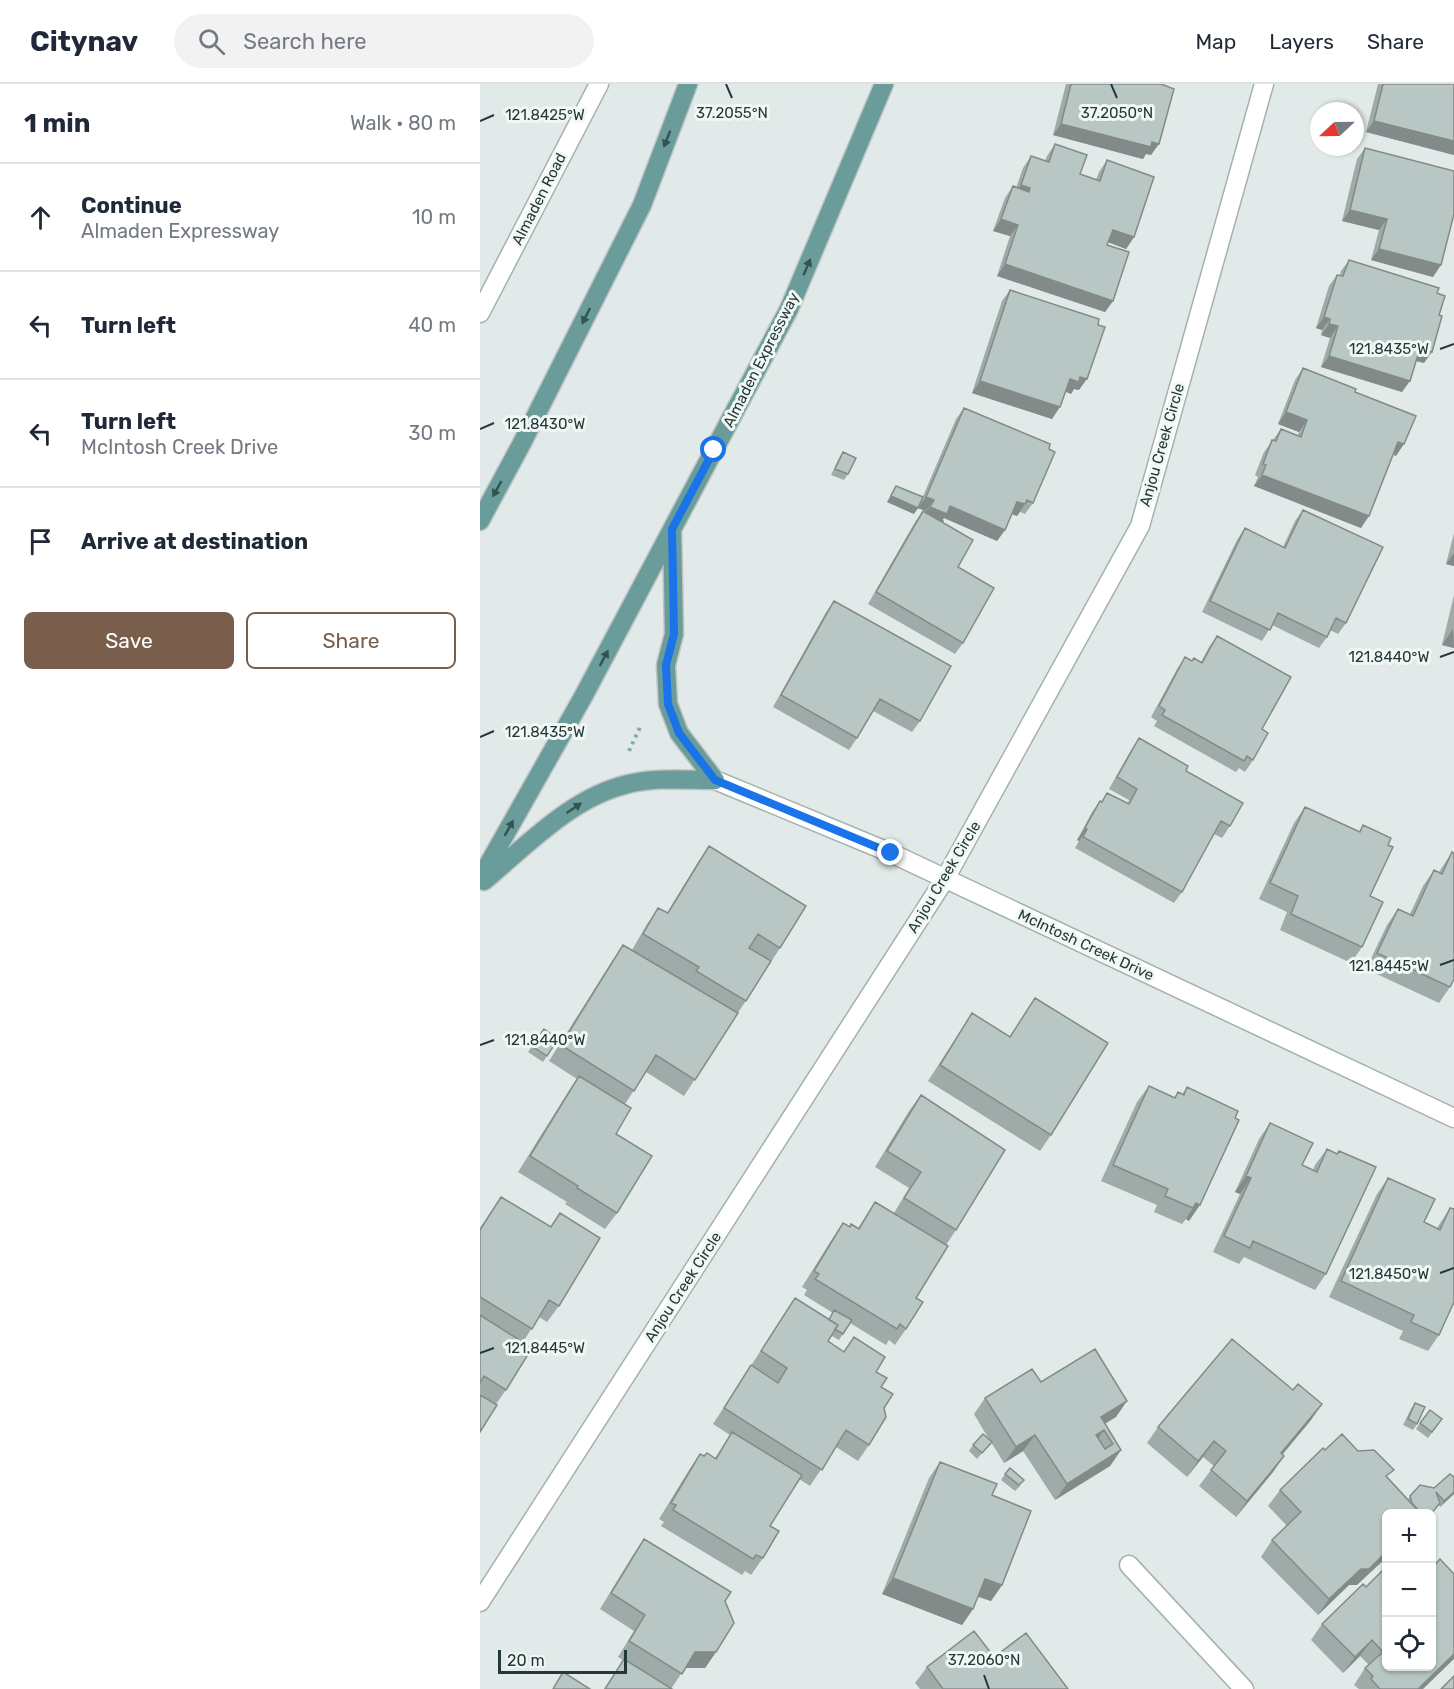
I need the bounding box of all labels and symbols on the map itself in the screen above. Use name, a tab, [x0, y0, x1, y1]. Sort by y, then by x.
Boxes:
north arrow	[1310, 102, 1364, 156]
text: 37.2055°N	[696, 104, 768, 122]
text: 37.2050°N	[1081, 104, 1153, 122]
text: 121.8425°W	[505, 106, 585, 124]
one-way arrow	[662, 130, 672, 148]
street label: Almaden Road	[508, 150, 570, 248]
one-way arrow	[802, 258, 812, 276]
street label: Almaden Expressway	[719, 290, 803, 430]
one-way arrow	[581, 307, 591, 324]
text: 121.8435°W	[1349, 340, 1429, 358]
street label: Anjou Creek Circle	[1136, 381, 1188, 509]
text: 121.8430°W	[505, 415, 585, 433]
route start	[700, 436, 726, 462]
one-way arrow	[492, 481, 502, 498]
text: 121.8440°W	[1349, 648, 1429, 666]
one-way arrow	[599, 649, 609, 666]
text: 121.8435°W	[505, 723, 585, 741]
one-way arrow	[566, 802, 582, 814]
street label: Anjou Creek Circle	[903, 818, 985, 936]
one-way arrow	[504, 819, 514, 836]
route end	[877, 839, 903, 865]
street label: McIntosh Creek Drive	[1015, 906, 1157, 984]
text: 121.8445°W	[1349, 957, 1429, 975]
text: 121.8440°W	[505, 1031, 585, 1049]
street label: Anjou Creek Circle	[641, 1229, 725, 1345]
text: 121.8450°W	[1349, 1265, 1429, 1283]
text: 121.8445°W	[505, 1339, 585, 1357]
scale bar	[498, 1647, 627, 1674]
text: 37.2060°N	[948, 1651, 1020, 1669]

